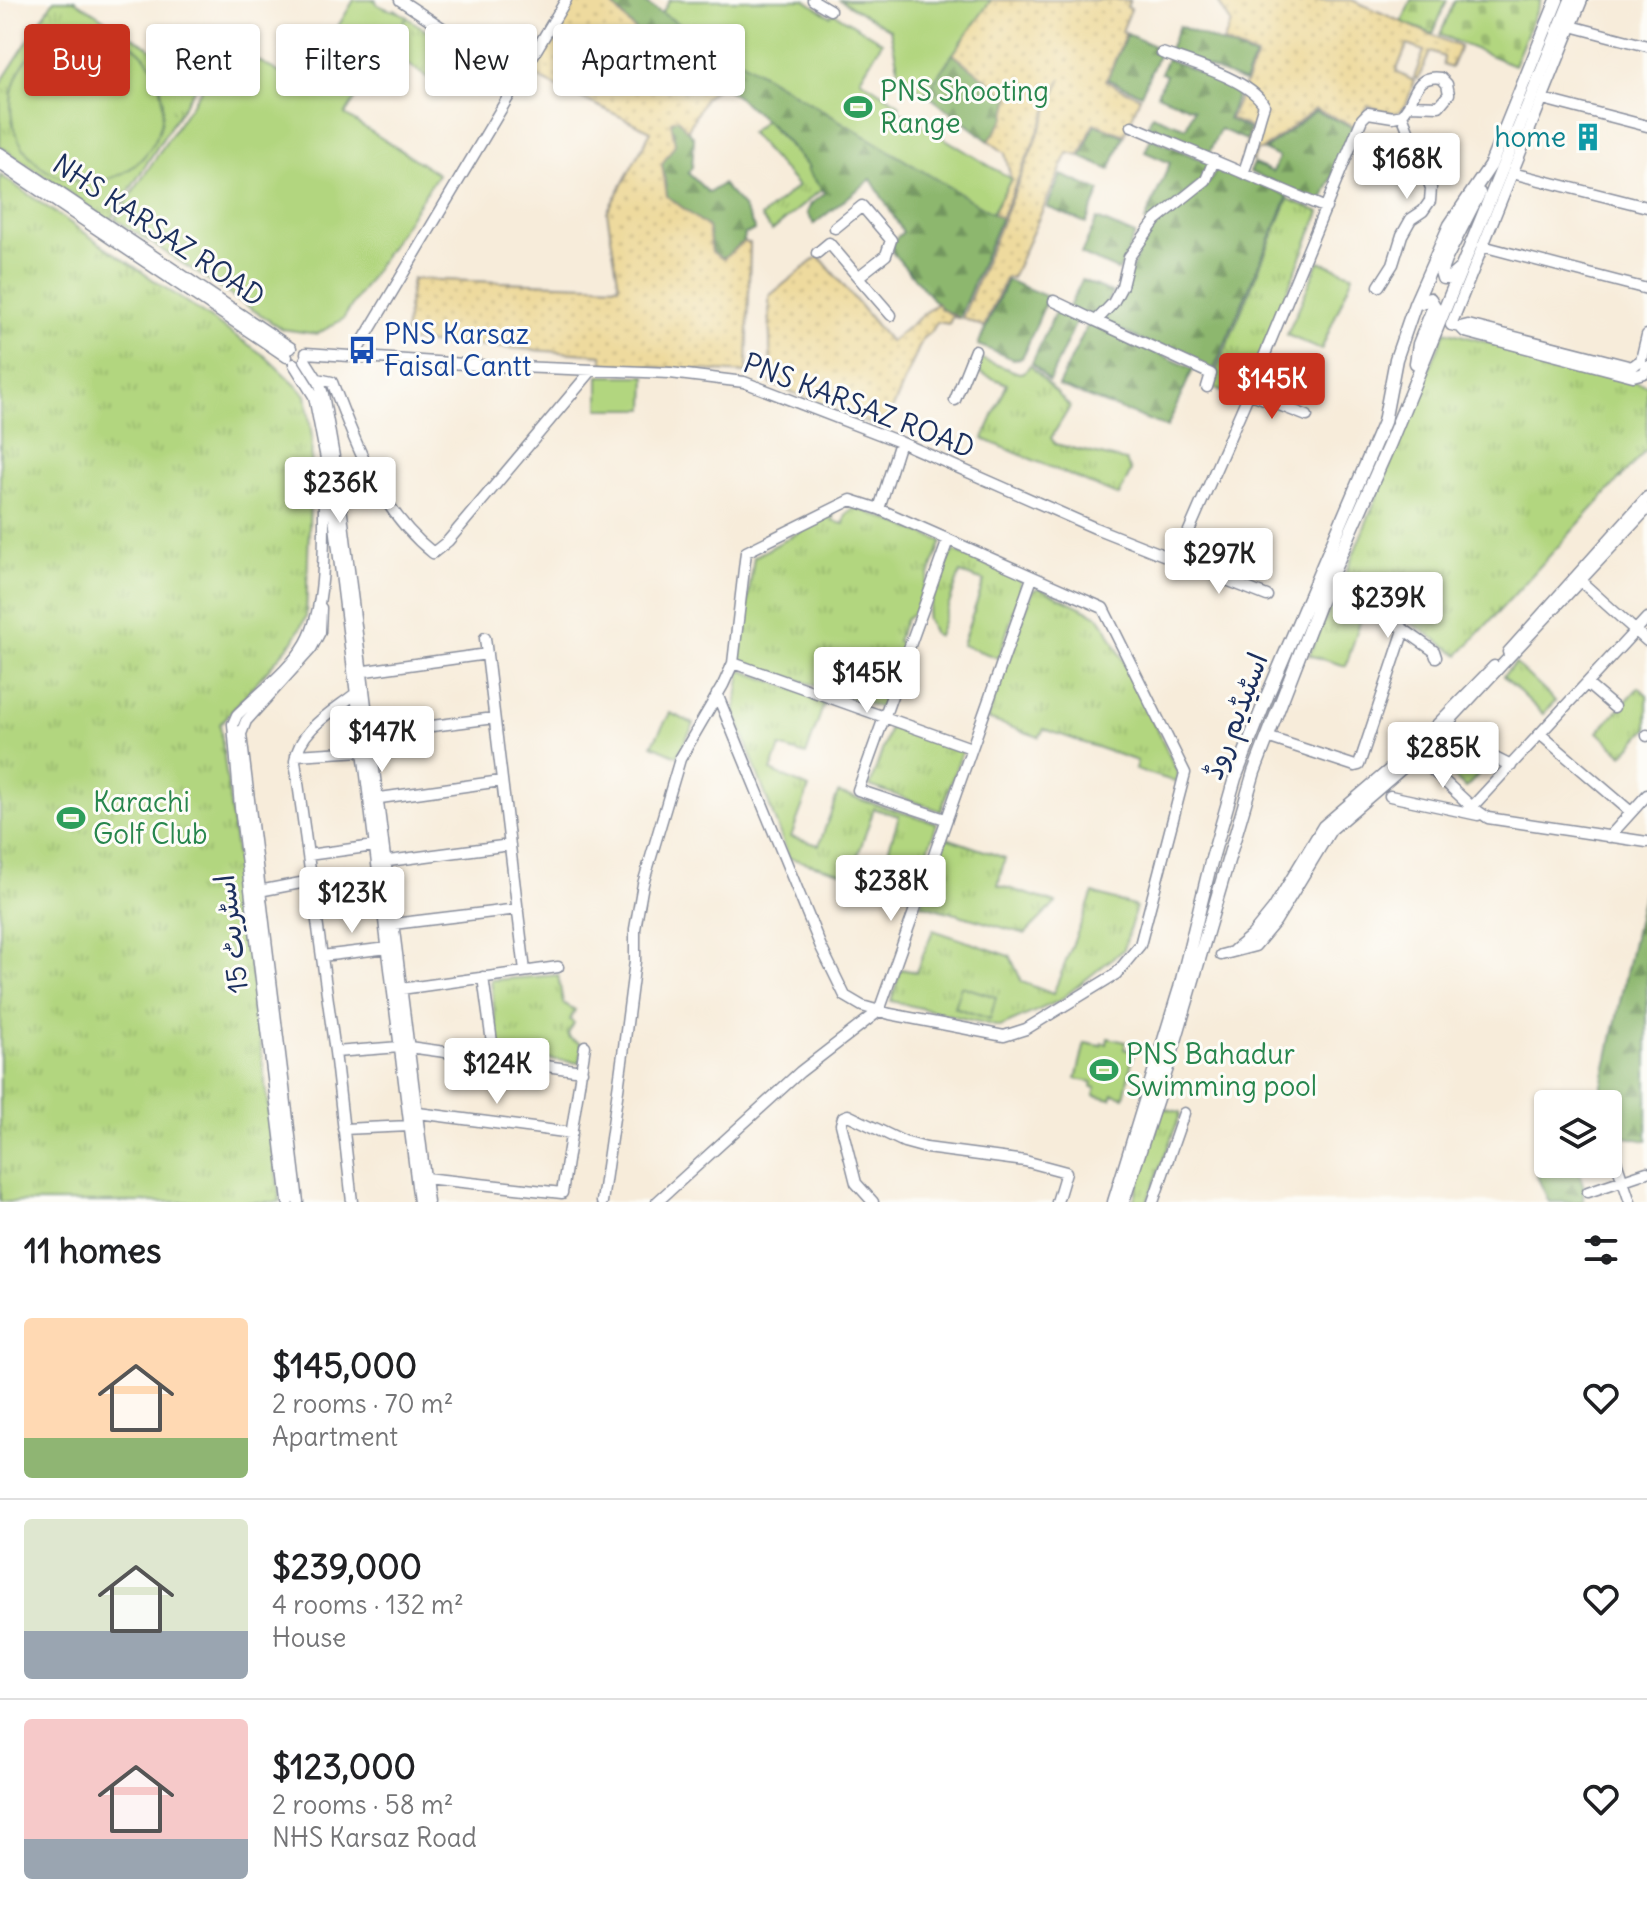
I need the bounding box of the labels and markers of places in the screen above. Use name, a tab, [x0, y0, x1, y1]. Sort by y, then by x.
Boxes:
place label: PNS Shooting Range	[880, 73, 1049, 141]
sports icon: PNS Shooting Range	[843, 92, 873, 122]
place label: home	[1494, 119, 1566, 155]
building icon: home	[1573, 122, 1603, 152]
pin: $168K	[1351, 133, 1463, 201]
place label: PNS Karsaz Faisal Cantt	[384, 316, 531, 384]
bus stop icon: PNS Karsaz Faisal Cantt	[347, 335, 377, 365]
pin: $145K	[1216, 353, 1328, 421]
pin: $236K	[284, 457, 396, 525]
pin: $297K	[1163, 528, 1275, 596]
pin: $239K	[1332, 572, 1444, 640]
pin: $145K	[811, 647, 923, 715]
pin: $147K	[326, 706, 438, 774]
pin: $285K	[1387, 722, 1499, 790]
place label: Karachi Golf Club	[93, 784, 208, 852]
sports icon: Karachi Golf Club	[56, 803, 86, 833]
pin: $238K	[835, 855, 947, 923]
pin: $123K	[296, 867, 408, 935]
place label: PNS Bahadur Swimming pool	[1126, 1036, 1317, 1104]
pin: $124K	[441, 1038, 553, 1106]
sports icon: PNS Bahadur Swimming pool	[1089, 1055, 1119, 1085]

